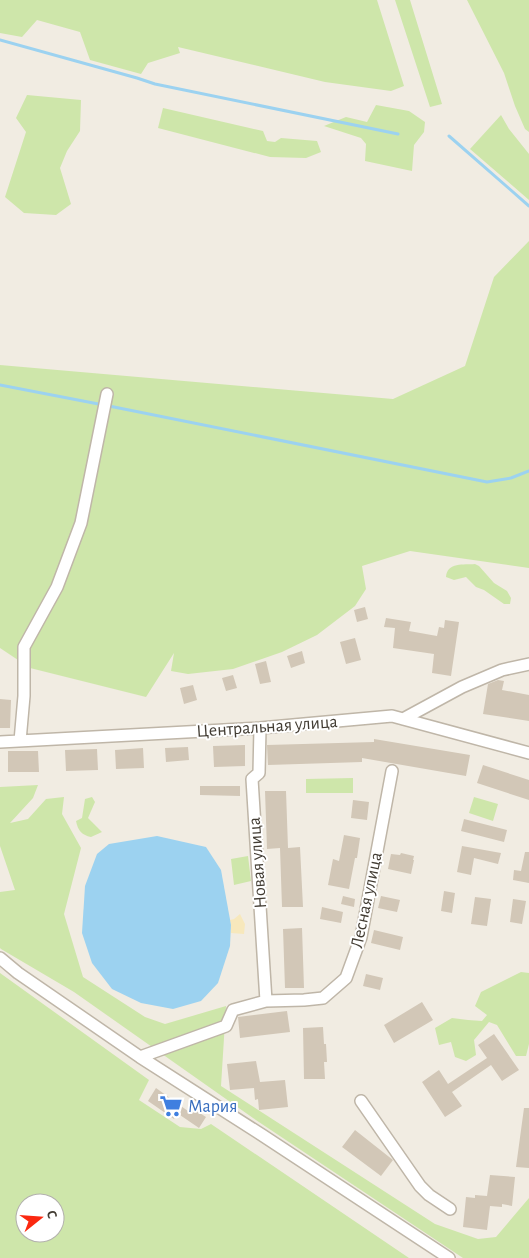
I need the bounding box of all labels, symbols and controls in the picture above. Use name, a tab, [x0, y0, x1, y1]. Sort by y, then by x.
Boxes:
street label: Центральная улица	[196, 713, 338, 741]
street label: Новая улица	[246, 817, 270, 909]
street label: Лесная улица	[348, 851, 386, 950]
supermarket icon: Мария	[158, 1093, 184, 1119]
place label: Мария	[188, 1098, 238, 1116]
north arrow	[15, 1193, 65, 1243]
text: С	[44, 1209, 59, 1220]

